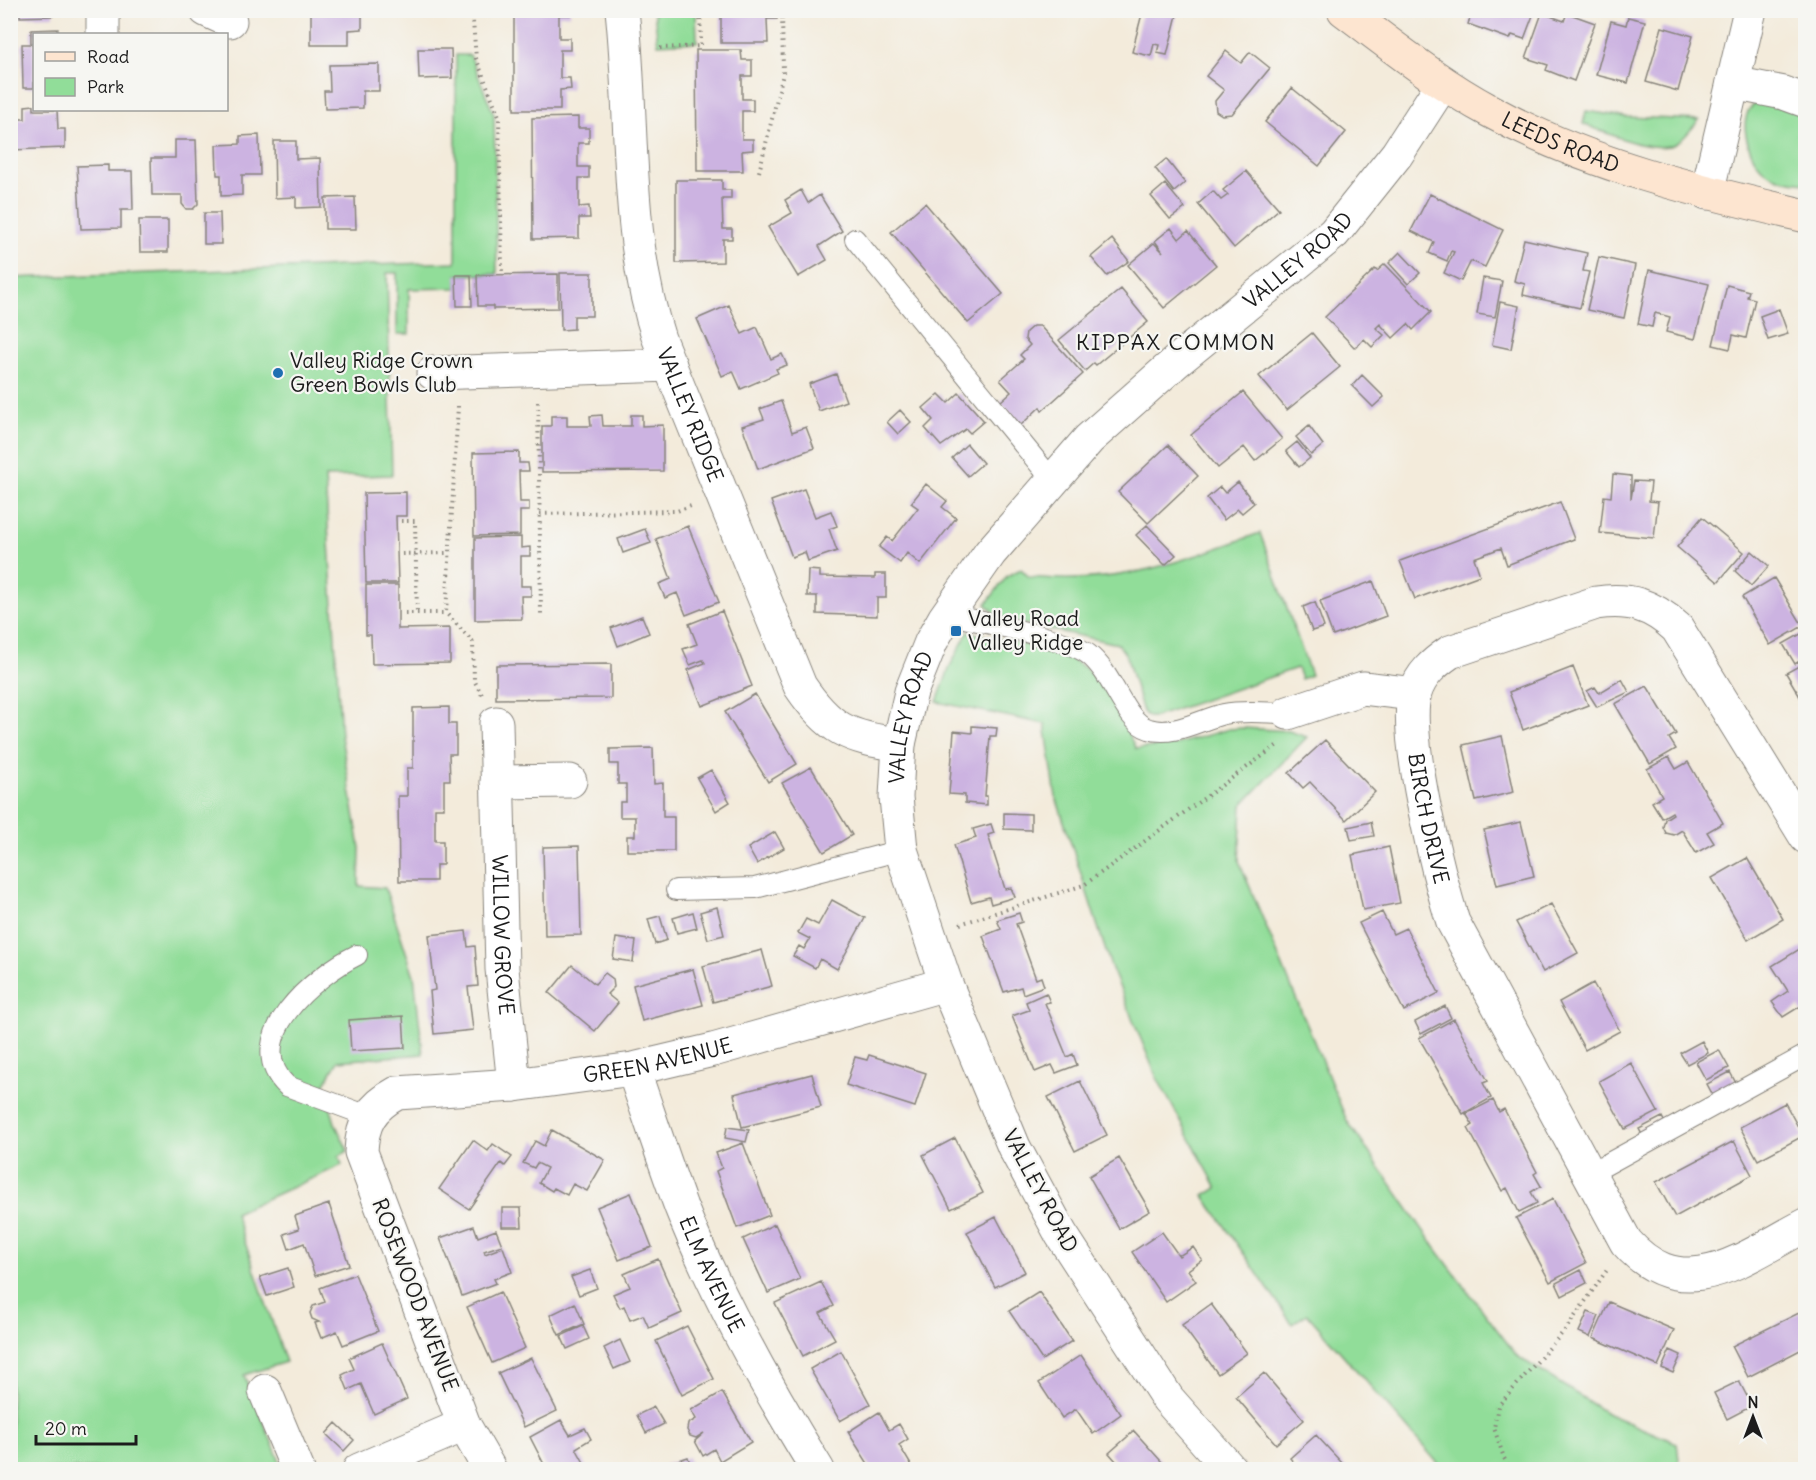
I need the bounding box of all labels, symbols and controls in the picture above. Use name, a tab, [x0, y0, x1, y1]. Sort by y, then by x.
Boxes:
legend	[33, 33, 228, 111]
text: Road	[87, 45, 130, 68]
text: Park	[87, 75, 124, 98]
street label: LEEDS ROAD	[1497, 105, 1623, 178]
street label: VALLEY ROAD	[1238, 206, 1358, 314]
district label: KIPPAX COMMON	[1076, 328, 1276, 356]
street label: VALLEY RIDGE	[651, 344, 730, 486]
place label: Valley Ridge Crown Green Bowls Club	[290, 347, 473, 398]
marker: Valley Ridge Crown Green Bowls Club	[271, 366, 285, 380]
place label: Valley Road Valley Ridge	[968, 605, 1083, 656]
marker: Valley Road Valley Ridge	[949, 624, 963, 638]
street label: VALLEY ROAD	[883, 647, 939, 784]
street label: BIRCH DRIVE	[1402, 751, 1455, 887]
street label: WILLOW GROVE	[486, 854, 521, 1016]
street label: GREEN AVENUE	[581, 1031, 735, 1089]
street label: VALLEY ROAD	[997, 1125, 1084, 1257]
street label: ROSEWOOD AVENUE	[366, 1195, 465, 1395]
street label: ELM AVENUE	[673, 1212, 751, 1337]
north arrow	[1723, 1387, 1783, 1447]
text: N	[1747, 1392, 1759, 1412]
scale bar	[36, 1408, 136, 1446]
text: 20 m	[45, 1417, 87, 1440]

